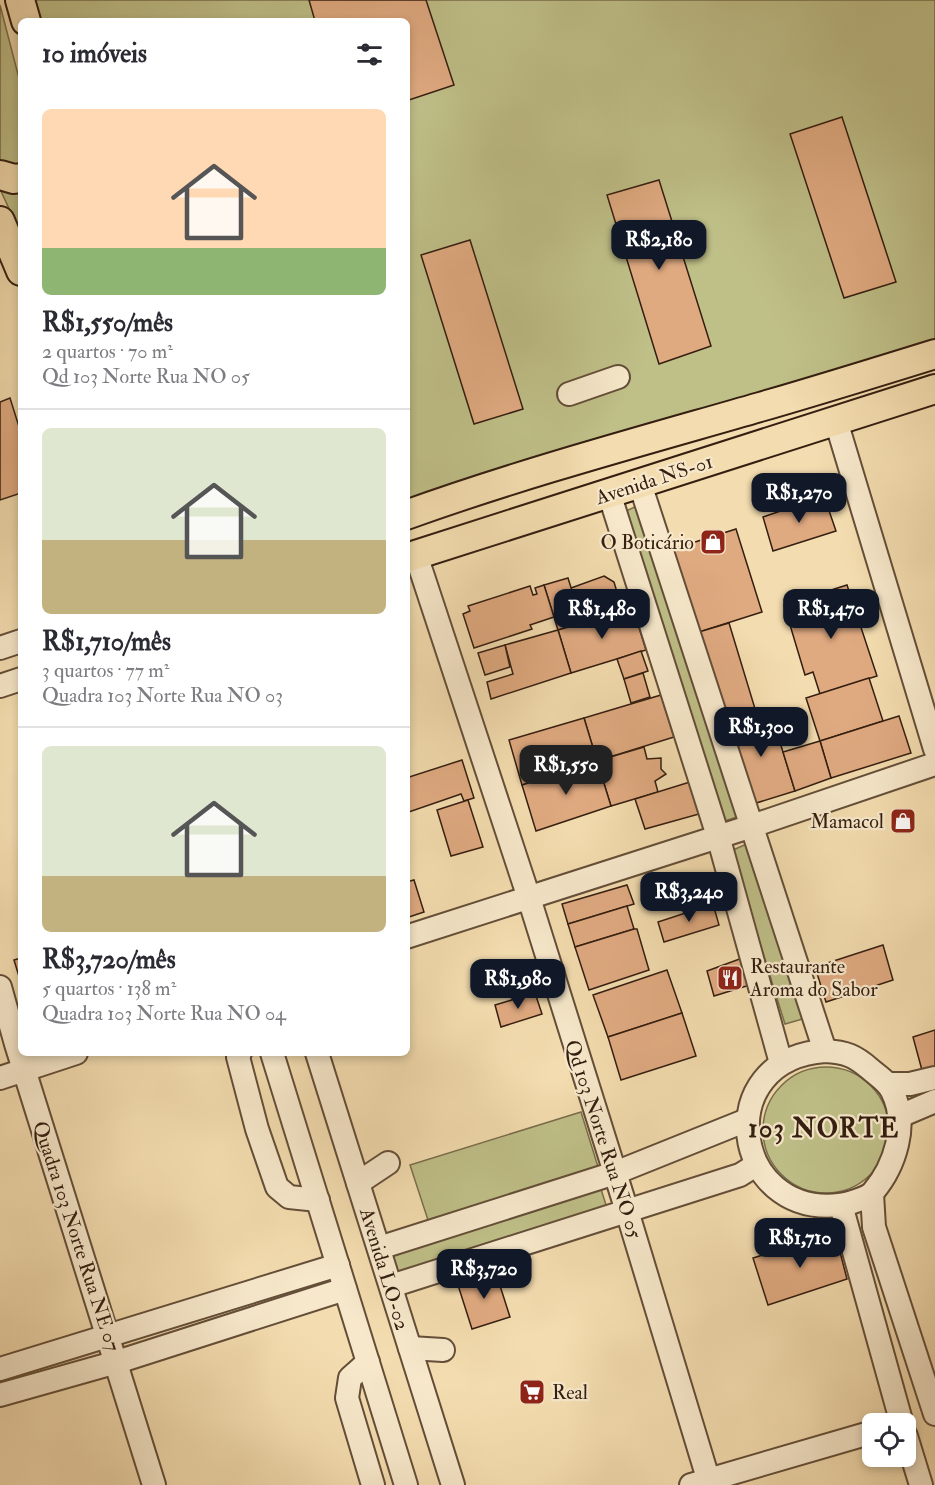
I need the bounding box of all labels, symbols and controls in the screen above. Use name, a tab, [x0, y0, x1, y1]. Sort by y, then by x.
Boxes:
text: 10 imóveis	[42, 38, 147, 70]
icon: filters	[353, 38, 386, 71]
icon: home	[160, 148, 268, 256]
pin: R$2,180	[604, 220, 714, 271]
text: R$2,180	[625, 227, 693, 252]
text: R$1,550/mês	[42, 307, 173, 339]
text: 2 quartos · 70 m²	[42, 339, 173, 364]
text: Qd 103 Norte Rua NO 05	[42, 364, 250, 389]
street label: Avenida NS-01	[592, 449, 716, 510]
icon: home	[160, 467, 268, 575]
pin: R$1,270	[744, 473, 854, 524]
text: R$1,270	[766, 480, 832, 505]
shop icon: O Boticário	[698, 527, 728, 557]
place label: O Boticário	[600, 530, 694, 555]
pin: R$1,480	[547, 589, 657, 640]
pin: R$1,470	[776, 589, 886, 640]
text: R$1,480	[568, 596, 636, 621]
text: R$1,470	[797, 596, 865, 621]
text: R$1,710/mês	[42, 626, 171, 658]
text: 3 quartos · 77 m²	[42, 658, 169, 683]
text: Quadra 103 Norte Rua NO 03	[42, 683, 283, 708]
pin: R$1,300	[706, 707, 816, 758]
text: R$1,300	[728, 714, 794, 739]
pin: R$1,550	[511, 745, 621, 796]
text: R$1,550	[534, 752, 598, 777]
icon: home	[160, 785, 268, 893]
shop icon: Mamacol	[888, 806, 918, 836]
place label: Mamacol	[810, 809, 884, 834]
pin: R$3,240	[634, 872, 744, 923]
text: R$3,240	[654, 879, 724, 904]
text: R$3,720/mês	[42, 944, 176, 976]
place label: Restaurante Aroma do Sabor	[749, 954, 878, 1002]
pin: R$1,980	[463, 959, 573, 1010]
restaurant icon: Restaurante Aroma do Sabor	[715, 963, 745, 993]
text: R$1,980	[484, 966, 552, 991]
text: 5 quartos · 138 m²	[42, 976, 176, 1001]
text: Quadra 103 Norte Rua NO 04	[42, 1001, 286, 1026]
street label: Qd 103 Norte Rua NO 05	[560, 1037, 648, 1242]
district label: 103 NORTE	[748, 1113, 900, 1145]
street label: Quadra 103 Norte Rua NE 07	[27, 1118, 126, 1355]
street label: Avenida LO-02	[354, 1204, 415, 1333]
pin: R$1,710	[745, 1218, 855, 1269]
text: R$1,710	[768, 1225, 832, 1250]
pin: R$3,720	[429, 1249, 539, 1300]
text: R$3,720	[451, 1256, 517, 1281]
supermarket icon: Real	[517, 1377, 547, 1407]
place label: Real	[552, 1380, 588, 1405]
map controls	[862, 1413, 916, 1467]
button: locate	[862, 1413, 916, 1467]

